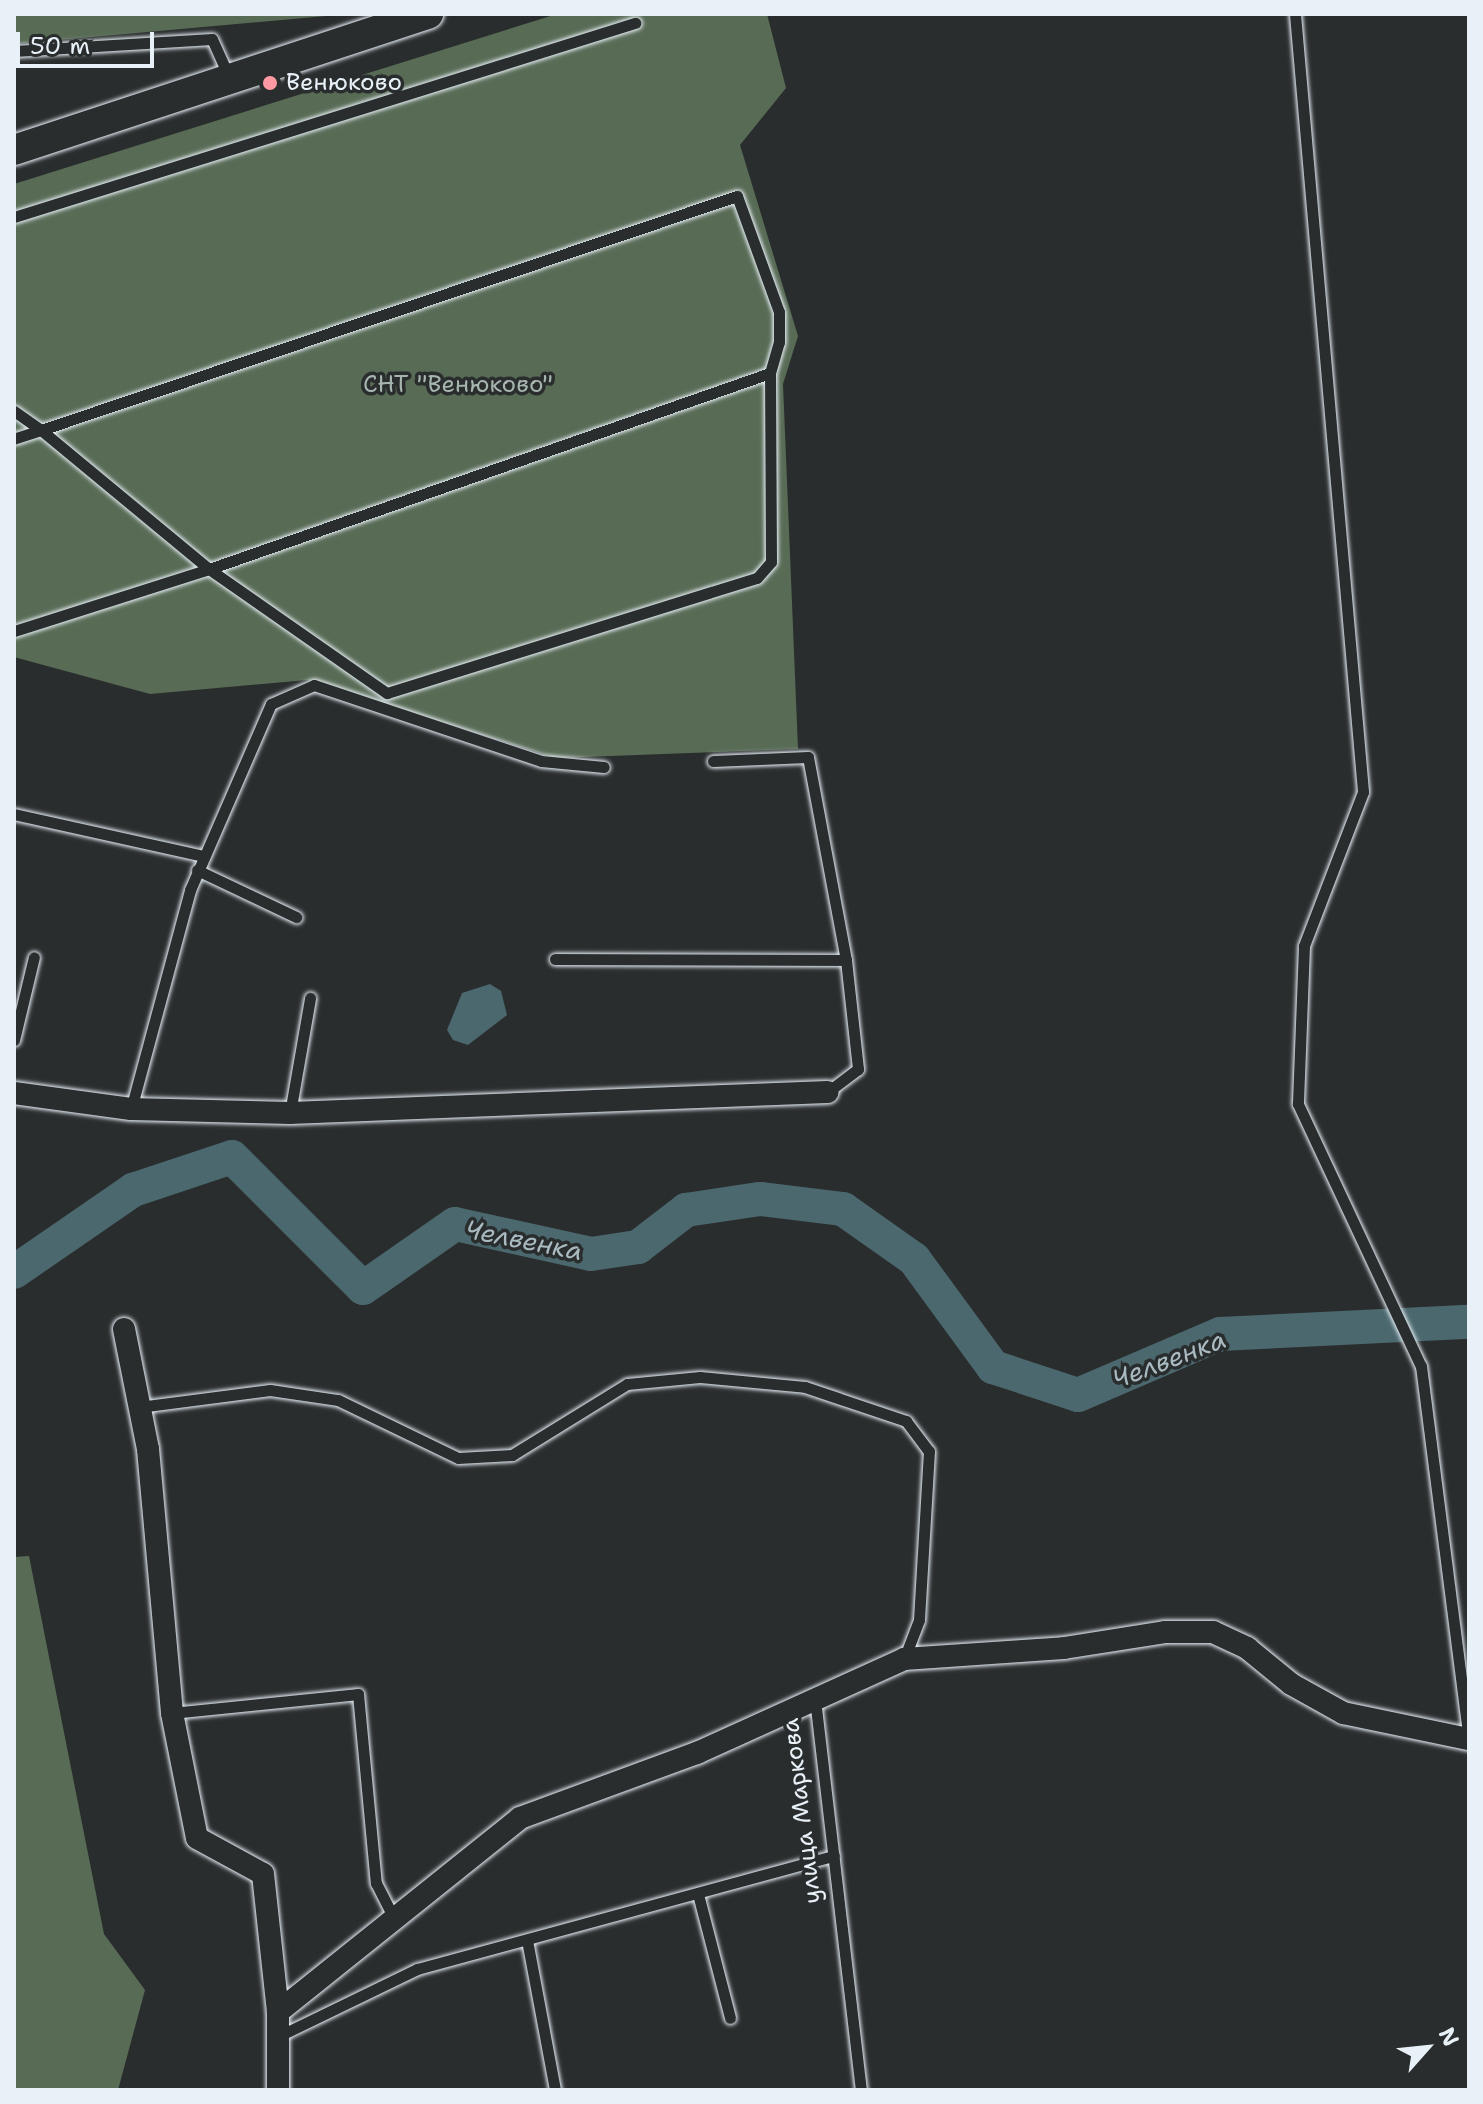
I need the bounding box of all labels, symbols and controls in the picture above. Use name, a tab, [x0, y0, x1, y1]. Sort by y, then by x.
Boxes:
scale bar	[20, 16, 158, 66]
text: 50 m	[30, 30, 90, 62]
place label: Венюково	[286, 69, 402, 97]
marker: Венюково	[261, 74, 279, 92]
park label: СНТ "Венюково"	[363, 371, 553, 399]
water label: Челвенка	[463, 1213, 585, 1267]
water label: Челвенка	[1108, 1323, 1230, 1395]
street label: улица Маркова	[776, 1717, 828, 1905]
north arrow	[1387, 2008, 1467, 2088]
text: N	[1432, 2023, 1466, 2051]

